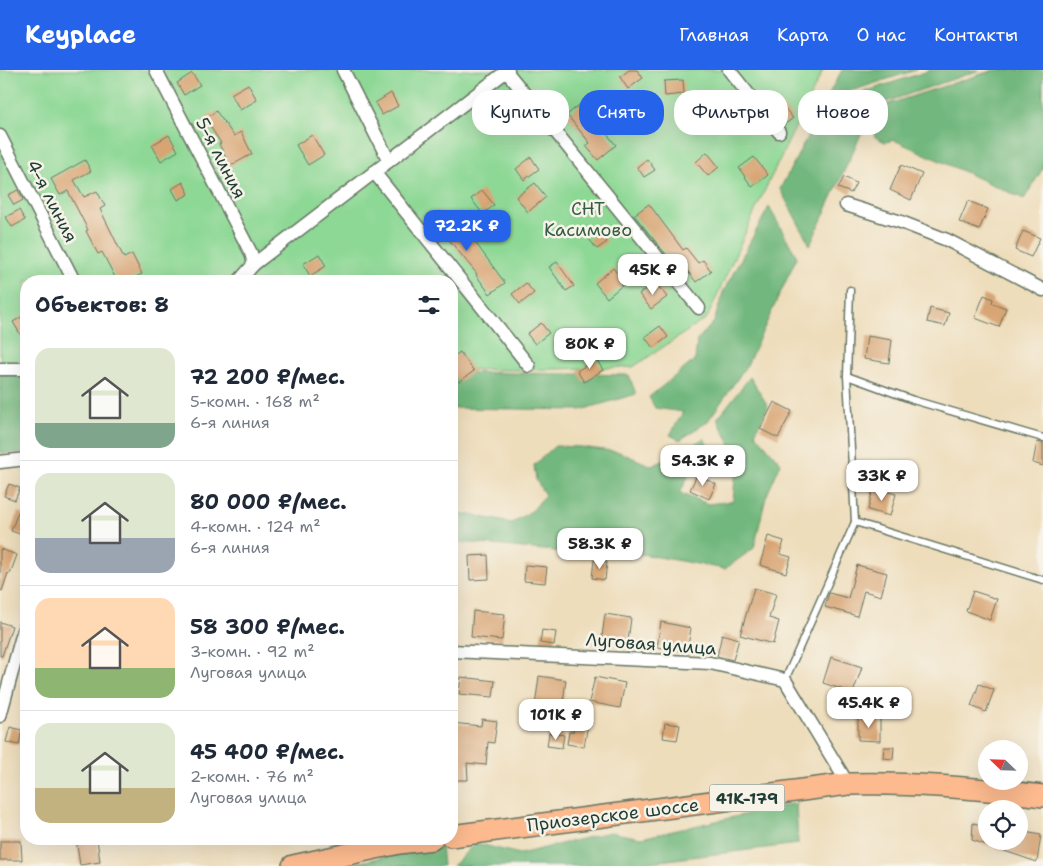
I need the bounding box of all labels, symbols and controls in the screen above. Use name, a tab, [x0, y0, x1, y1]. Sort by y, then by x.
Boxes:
text: Keyplace	[25, 19, 136, 51]
text: Главная	[679, 23, 749, 47]
text: Карта	[777, 23, 829, 47]
text: О нас	[857, 23, 906, 47]
text: Контакты	[934, 23, 1018, 47]
chip: Купить	[472, 90, 569, 135]
chip: Снять	[579, 90, 664, 135]
chip: Фильтры	[674, 90, 788, 135]
chip: Новое	[798, 90, 888, 135]
street label: 5-я линия	[190, 113, 252, 203]
street label: 4-я линия	[21, 155, 83, 247]
park label: СНТ Касимово	[544, 197, 632, 242]
pin: 72.2K ₽	[421, 210, 513, 252]
text: 72.2K ₽	[435, 215, 499, 236]
pin: 45K ₽	[618, 254, 688, 296]
text: 45K ₽	[629, 259, 677, 280]
text: Объектов: 8	[35, 291, 169, 319]
icon: filters	[415, 291, 443, 319]
pin: 80K ₽	[555, 328, 625, 370]
text: 80K ₽	[565, 333, 615, 354]
text: 72 200 ₽/мес.	[190, 363, 345, 391]
icon: home	[75, 368, 135, 428]
text: 5-комн. · 168 m²	[190, 391, 320, 412]
text: 6-я линия	[190, 412, 270, 433]
pin: 54.3K ₽	[657, 444, 749, 487]
text: 54.3K ₽	[671, 450, 735, 471]
pin: 33K ₽	[847, 460, 917, 502]
text: 33K ₽	[857, 465, 907, 486]
text: 80 000 ₽/мес.	[190, 488, 347, 516]
icon: home	[75, 493, 135, 553]
text: 4-комн. · 124 m²	[190, 516, 321, 537]
pin: 58.3K ₽	[554, 528, 646, 570]
text: 58.3K ₽	[568, 533, 632, 554]
text: 6-я линия	[190, 537, 270, 558]
text: 58 300 ₽/мес.	[190, 613, 345, 641]
icon: home	[75, 618, 135, 678]
street label: Луговая улица	[585, 627, 717, 661]
text: 3-комн. · 92 m²	[190, 641, 315, 662]
text: Луговая улица	[190, 662, 307, 683]
pin: 45.4K ₽	[823, 686, 915, 729]
text: 45.4K ₽	[838, 692, 900, 713]
pin: 101K ₽	[515, 698, 597, 741]
text: 101K ₽	[530, 704, 582, 725]
text: 45 400 ₽/мес.	[190, 738, 345, 766]
north arrow	[978, 740, 1028, 790]
map controls	[978, 740, 1028, 850]
icon: home	[75, 743, 135, 803]
text: 2-комн. · 76 m²	[190, 766, 314, 787]
road number: 41К-179	[710, 784, 784, 811]
text: Луговая улица	[190, 787, 307, 808]
street label: Приозерское шоссе	[526, 793, 700, 837]
button: locate	[978, 800, 1028, 850]

